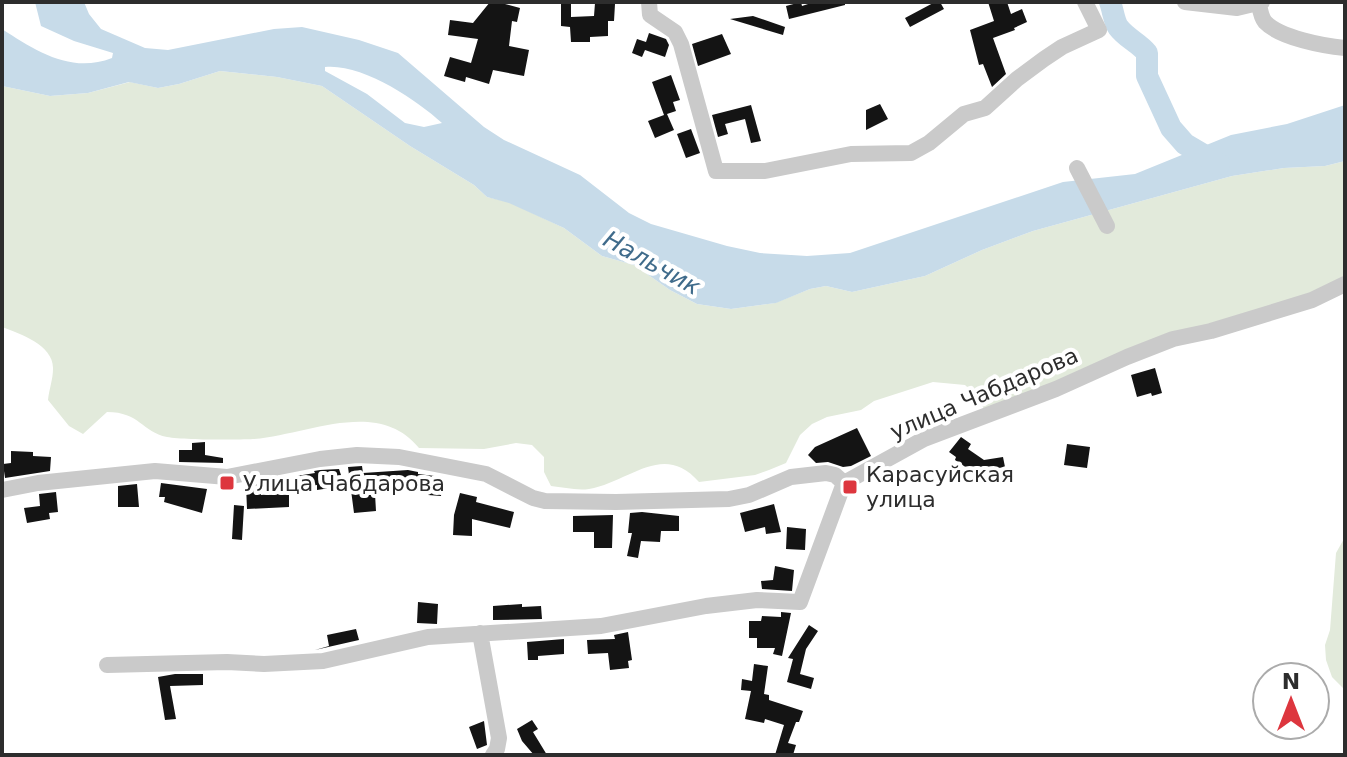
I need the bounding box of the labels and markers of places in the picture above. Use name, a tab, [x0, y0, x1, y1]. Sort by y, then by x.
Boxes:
place label: Карасуйская улица	[866, 462, 1014, 512]
place label: Улица Чабдарова	[243, 471, 445, 496]
marker: Улица Чабдарова	[218, 474, 236, 492]
marker: Карасуйская улица	[841, 478, 859, 496]

